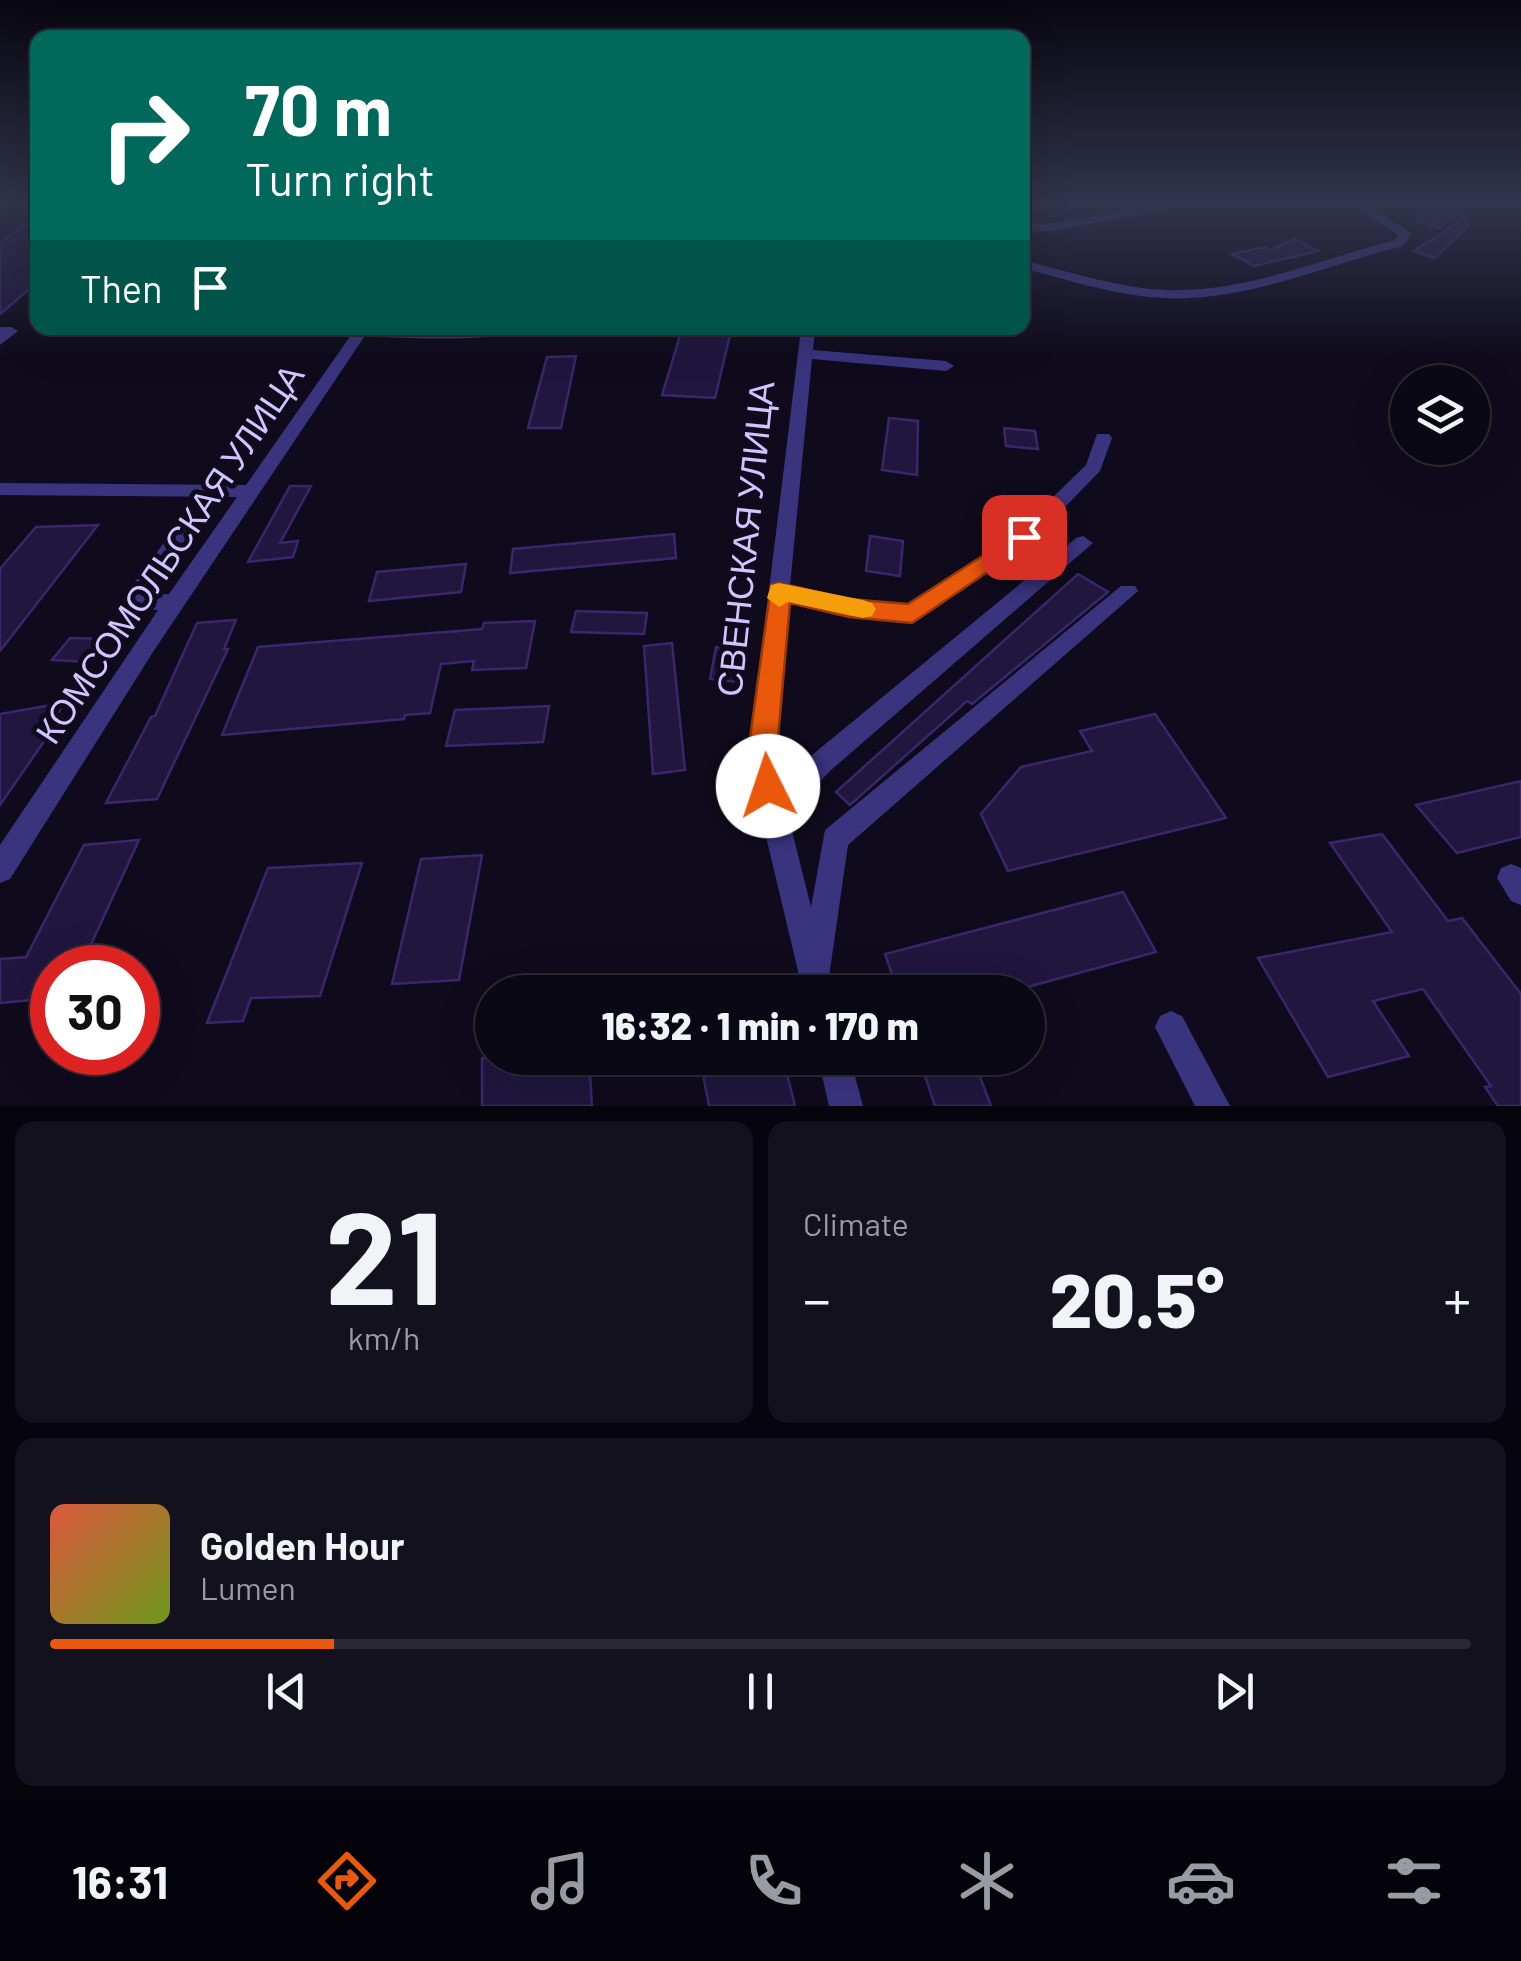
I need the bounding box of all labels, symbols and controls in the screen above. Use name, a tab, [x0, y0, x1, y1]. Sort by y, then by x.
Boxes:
text: 70 m	[245, 66, 392, 150]
icon: right	[80, 70, 210, 200]
text: Turn right	[245, 151, 435, 205]
icon: arrive	[183, 260, 238, 315]
text: Then	[80, 265, 163, 311]
street label: КОМСОМОЛЬСКАЯ УЛИЦА	[25, 354, 312, 751]
map controls	[1390, 365, 1490, 465]
button: layers	[1390, 365, 1490, 465]
street label: СВЕНСКАЯ УЛИЦА	[707, 378, 782, 699]
pin	[982, 495, 1067, 580]
icon: arrive	[997, 510, 1052, 565]
position arrow	[716, 734, 820, 838]
speed limit sign: 30	[30, 945, 160, 1075]
text: 16:32 · 1 min · 170 m	[601, 1002, 919, 1048]
text: 21	[325, 1175, 443, 1331]
text: Climate	[803, 1204, 909, 1242]
text: 20.5°	[1050, 1253, 1224, 1343]
text: −	[803, 1265, 831, 1331]
text: +	[1443, 1265, 1471, 1331]
text: km/h	[348, 1318, 420, 1356]
text: Golden Hour	[200, 1522, 405, 1568]
text: Lumen	[200, 1568, 296, 1606]
icon: previous	[259, 1664, 314, 1719]
icon: pause	[733, 1664, 788, 1719]
icon: next	[1207, 1664, 1262, 1719]
icon: directions	[312, 1846, 382, 1916]
icon: music	[525, 1846, 595, 1916]
icon: phone	[739, 1846, 809, 1916]
icon: climate	[952, 1846, 1022, 1916]
icon: car	[1166, 1846, 1236, 1916]
icon: filters	[1379, 1846, 1449, 1916]
text: 16:31	[72, 1854, 168, 1908]

